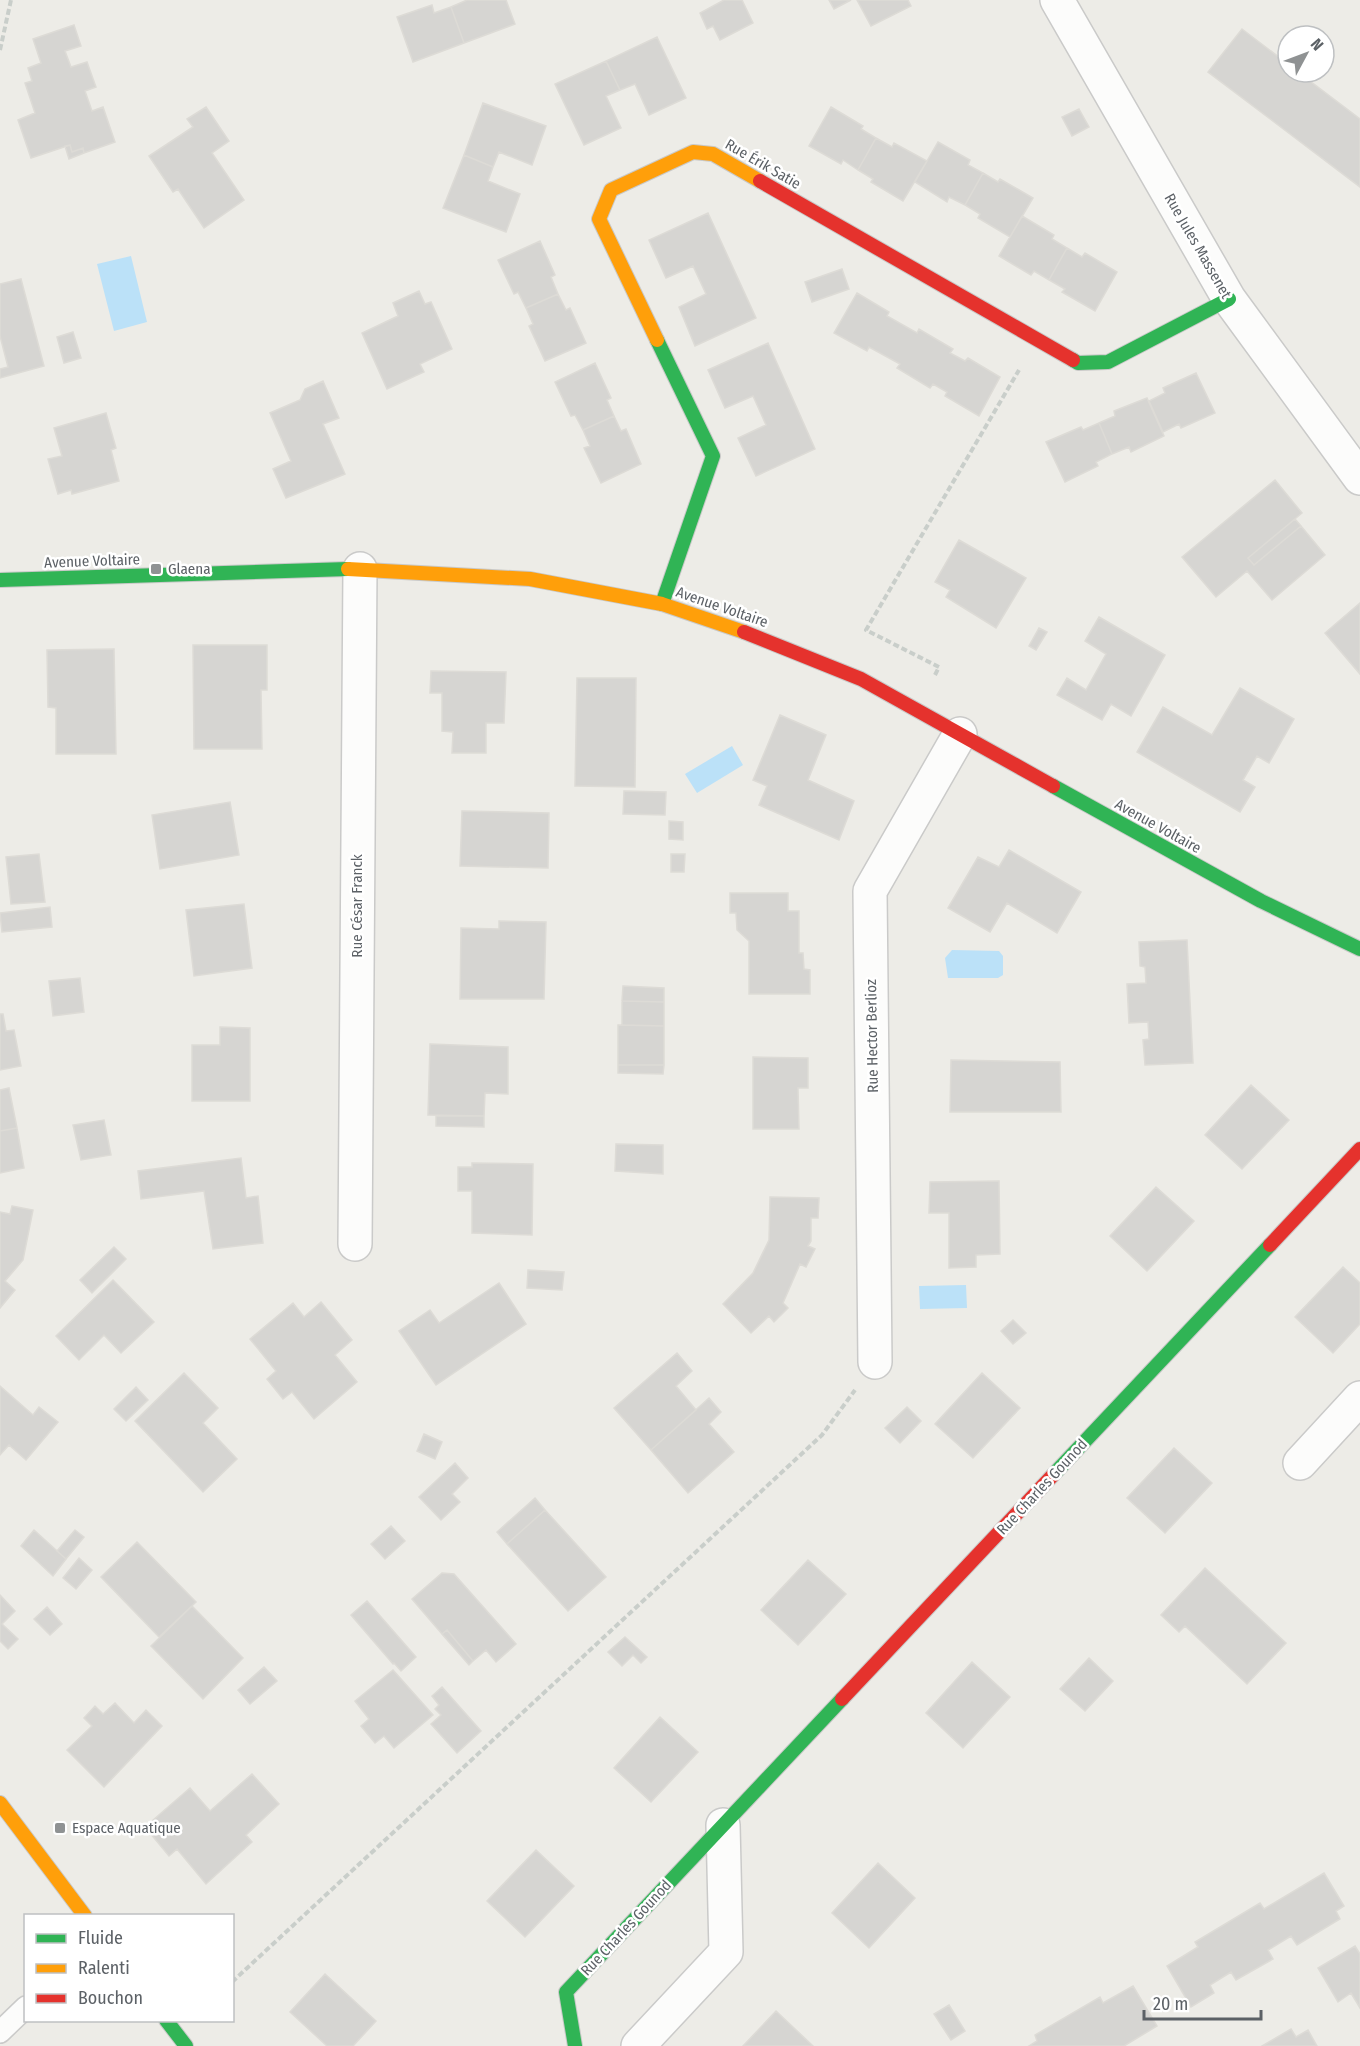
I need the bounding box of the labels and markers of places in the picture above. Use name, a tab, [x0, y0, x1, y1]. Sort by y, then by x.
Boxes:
place label: Glaena	[168, 560, 211, 578]
marker: Glaena	[149, 562, 163, 576]
place label: Espace Aquatique	[72, 1819, 181, 1837]
marker: Espace Aquatique	[53, 1821, 67, 1835]

